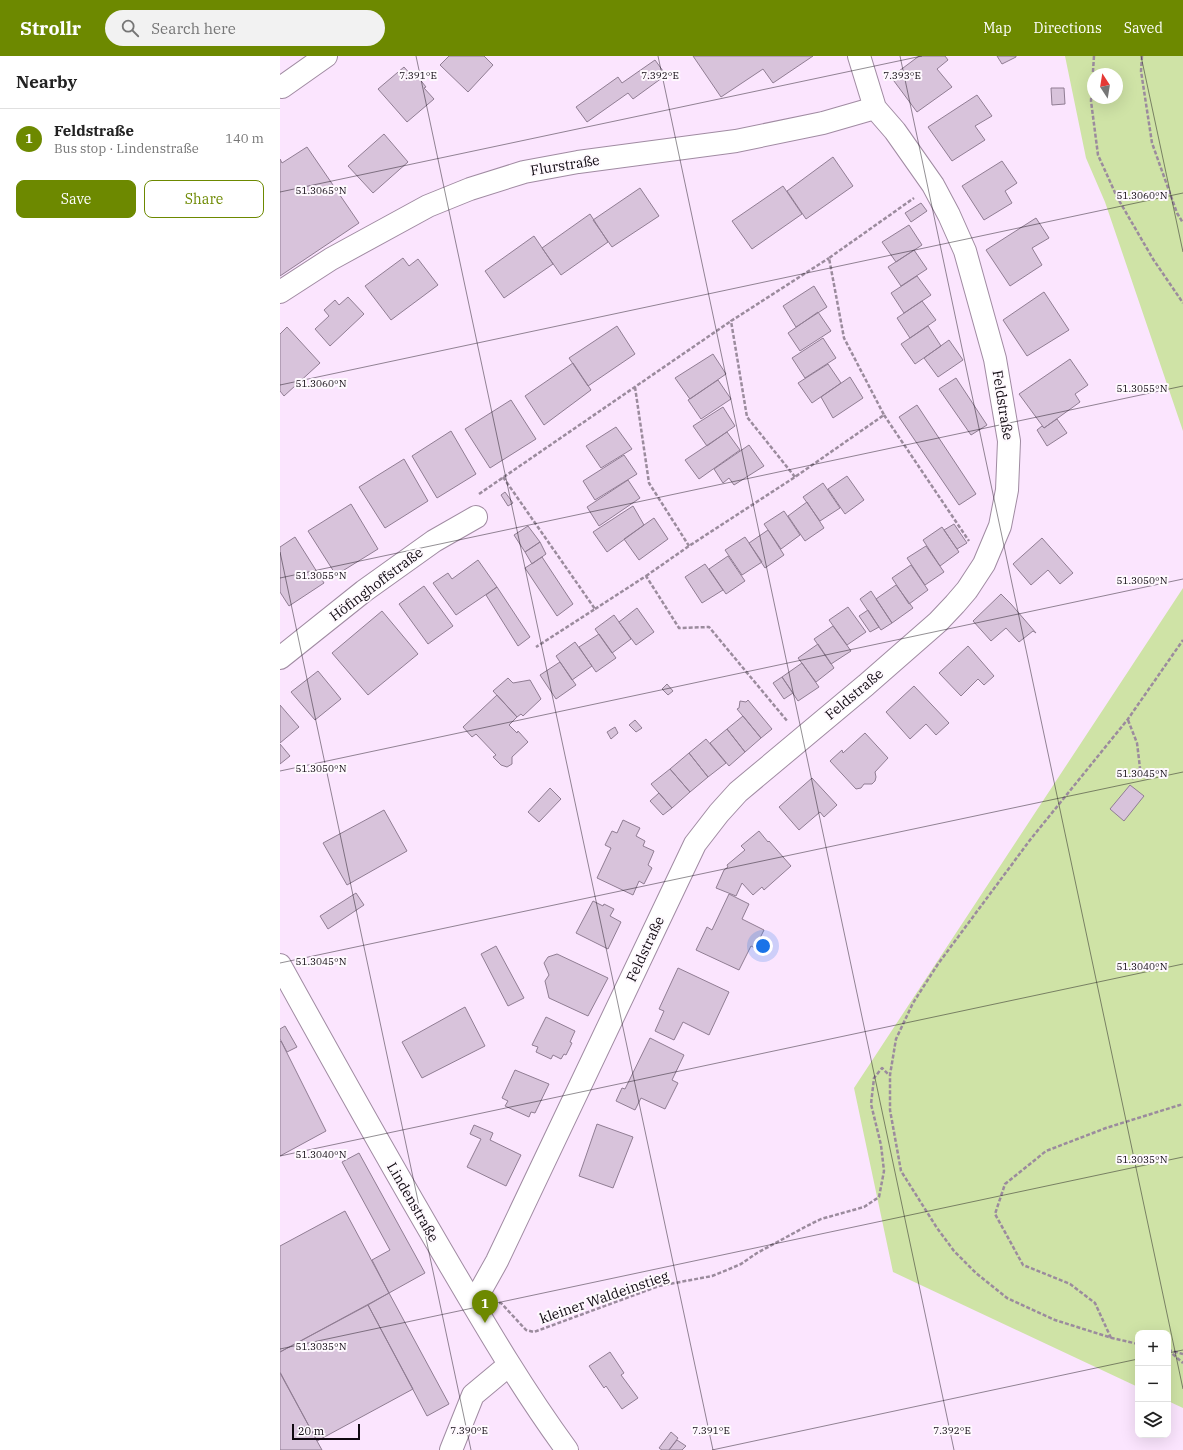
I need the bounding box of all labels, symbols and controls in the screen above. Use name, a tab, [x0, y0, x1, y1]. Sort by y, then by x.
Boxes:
search box	[105, 10, 385, 46]
text: Strollr	[20, 16, 81, 40]
icon: search	[119, 17, 141, 39]
text: Search here	[151, 19, 236, 38]
text: Map	[983, 19, 1012, 37]
text: Directions	[1034, 19, 1102, 37]
text: Saved	[1124, 19, 1163, 37]
north arrow	[1087, 68, 1123, 104]
text: 7.391°E	[399, 69, 437, 82]
text: 7.392°E	[641, 69, 679, 82]
text: 7.393°E	[883, 69, 921, 82]
text: Nearby	[16, 71, 77, 93]
text: Feldstraße	[54, 121, 134, 140]
text: 1	[25, 130, 33, 147]
text: 140 m	[225, 130, 264, 147]
text: Bus stop · Lindenstraße	[54, 140, 199, 157]
street label: Flurstraße	[529, 151, 601, 179]
button: Save	[16, 180, 136, 218]
button: Share	[144, 180, 264, 218]
text: 51.3065°N	[295, 184, 347, 197]
text: 51.3060°N	[1116, 189, 1168, 202]
street label: Feldstraße	[989, 369, 1017, 441]
text: 51.3060°N	[295, 377, 347, 390]
text: 51.3055°N	[1116, 382, 1168, 395]
street label: Höfinghoffstraße	[326, 543, 426, 625]
text: 51.3055°N	[295, 569, 347, 582]
text: 51.3050°N	[1116, 574, 1168, 587]
street label: Feldstraße	[821, 664, 887, 724]
text: 51.3050°N	[295, 762, 347, 775]
text: 51.3045°N	[1116, 767, 1168, 780]
street label: Feldstraße	[622, 913, 668, 985]
your location	[753, 936, 773, 956]
text: 51.3045°N	[295, 955, 347, 968]
text: 51.3040°N	[1116, 960, 1168, 973]
text: 51.3040°N	[295, 1148, 347, 1161]
text: 51.3035°N	[1116, 1153, 1168, 1166]
street label: Lindenstraße	[383, 1159, 443, 1245]
street label: kleiner Waldeinstieg	[537, 1266, 671, 1328]
pin: 1	[472, 1290, 498, 1323]
map controls	[1135, 1330, 1171, 1438]
button: +	[1135, 1330, 1171, 1366]
text: 51.3035°N	[295, 1340, 347, 1353]
button: −	[1135, 1366, 1171, 1402]
button: layers	[1135, 1402, 1171, 1438]
scale bar	[292, 1422, 360, 1441]
text: 20 m	[298, 1424, 324, 1438]
text: 7.390°E	[450, 1424, 488, 1437]
text: 7.391°E	[692, 1424, 730, 1437]
text: 7.392°E	[933, 1424, 971, 1437]

